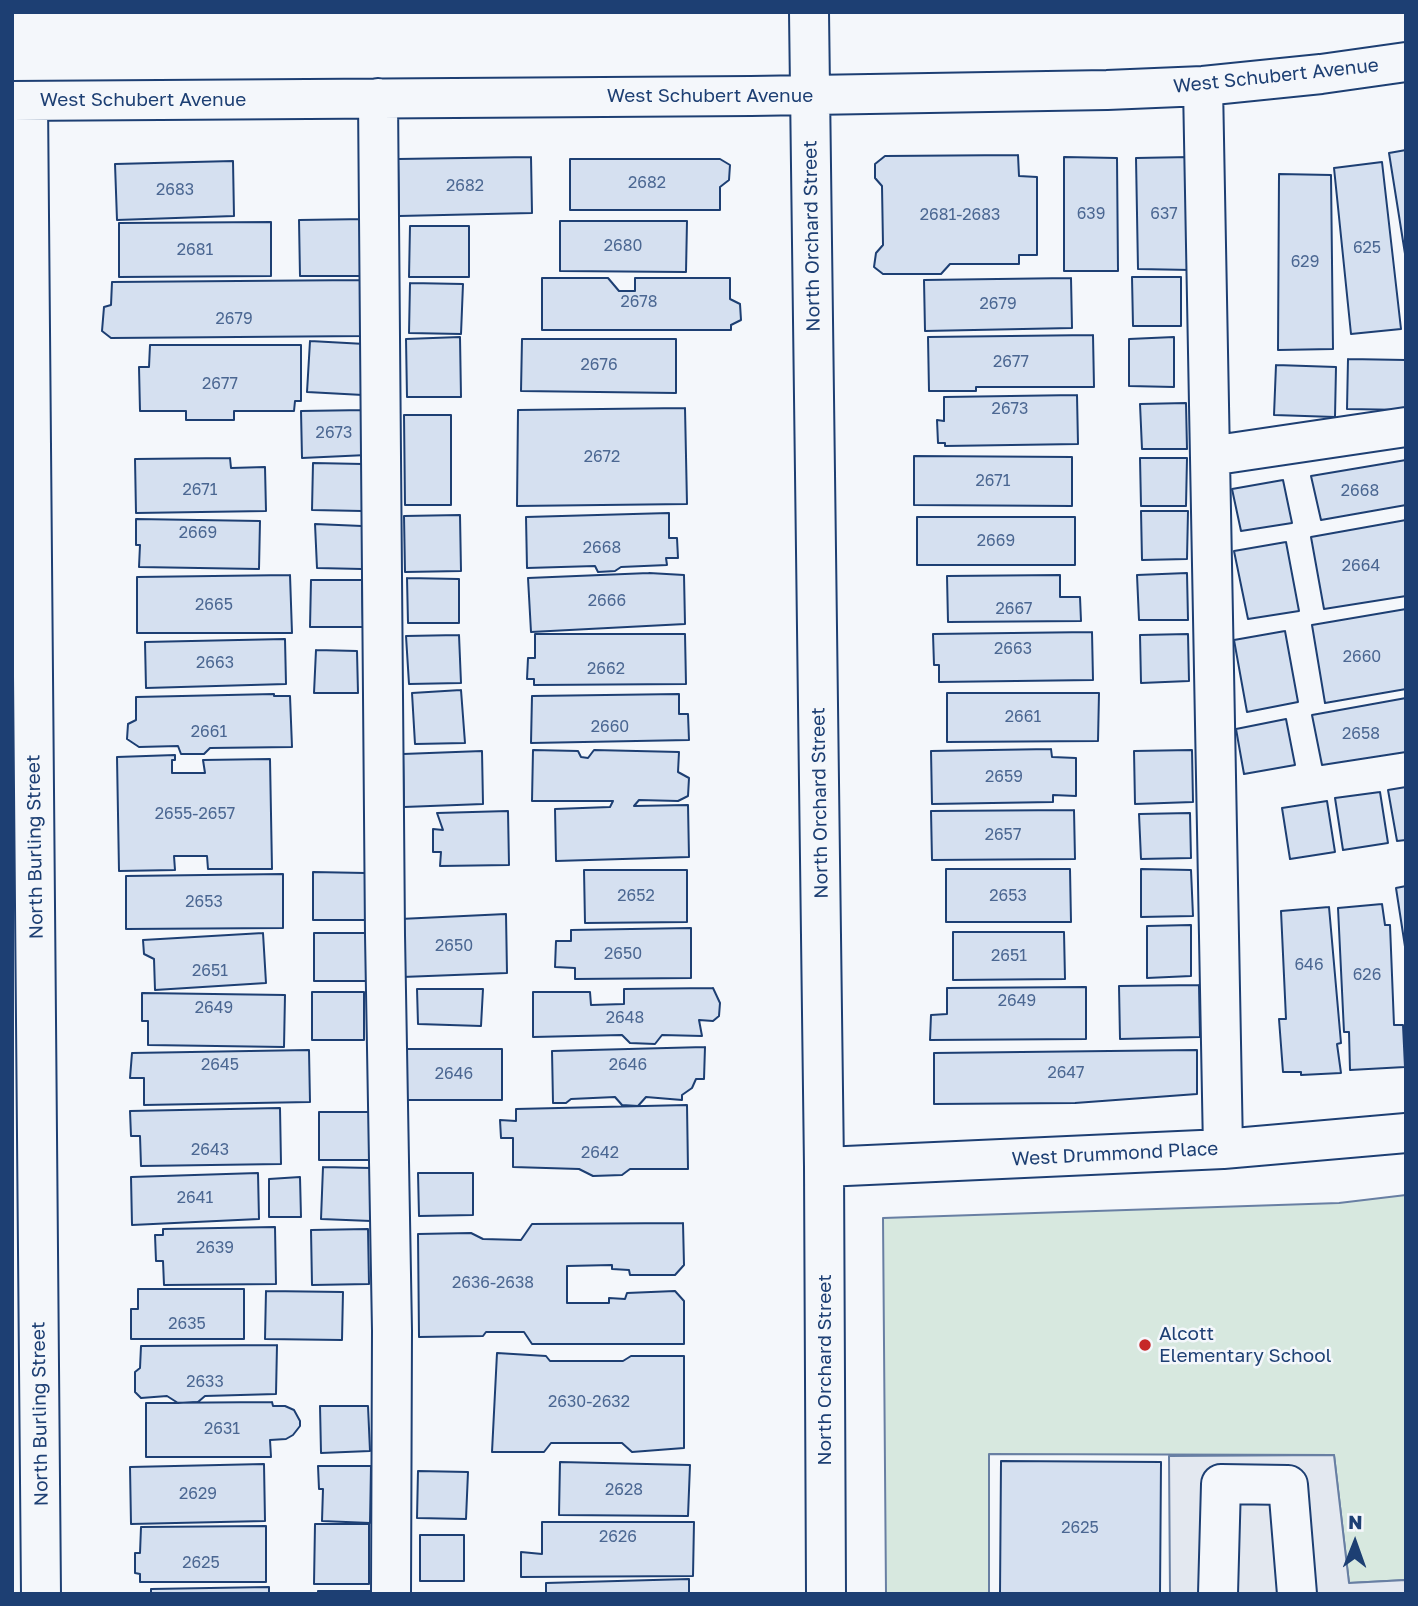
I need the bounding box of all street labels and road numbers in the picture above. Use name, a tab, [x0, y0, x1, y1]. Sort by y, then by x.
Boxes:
street label: West Schubert Avenue	[1172, 54, 1380, 98]
street label: West Schubert Avenue	[607, 85, 813, 107]
street label: West Schubert Avenue	[40, 89, 246, 111]
street label: North Orchard Street	[799, 140, 825, 332]
street label: North Orchard Street	[807, 707, 833, 899]
street label: North Burling Street	[22, 754, 48, 940]
street label: West Drummond Place	[1011, 1137, 1219, 1171]
street label: North Orchard Street	[814, 1274, 836, 1466]
street label: North Burling Street	[27, 1321, 53, 1507]

